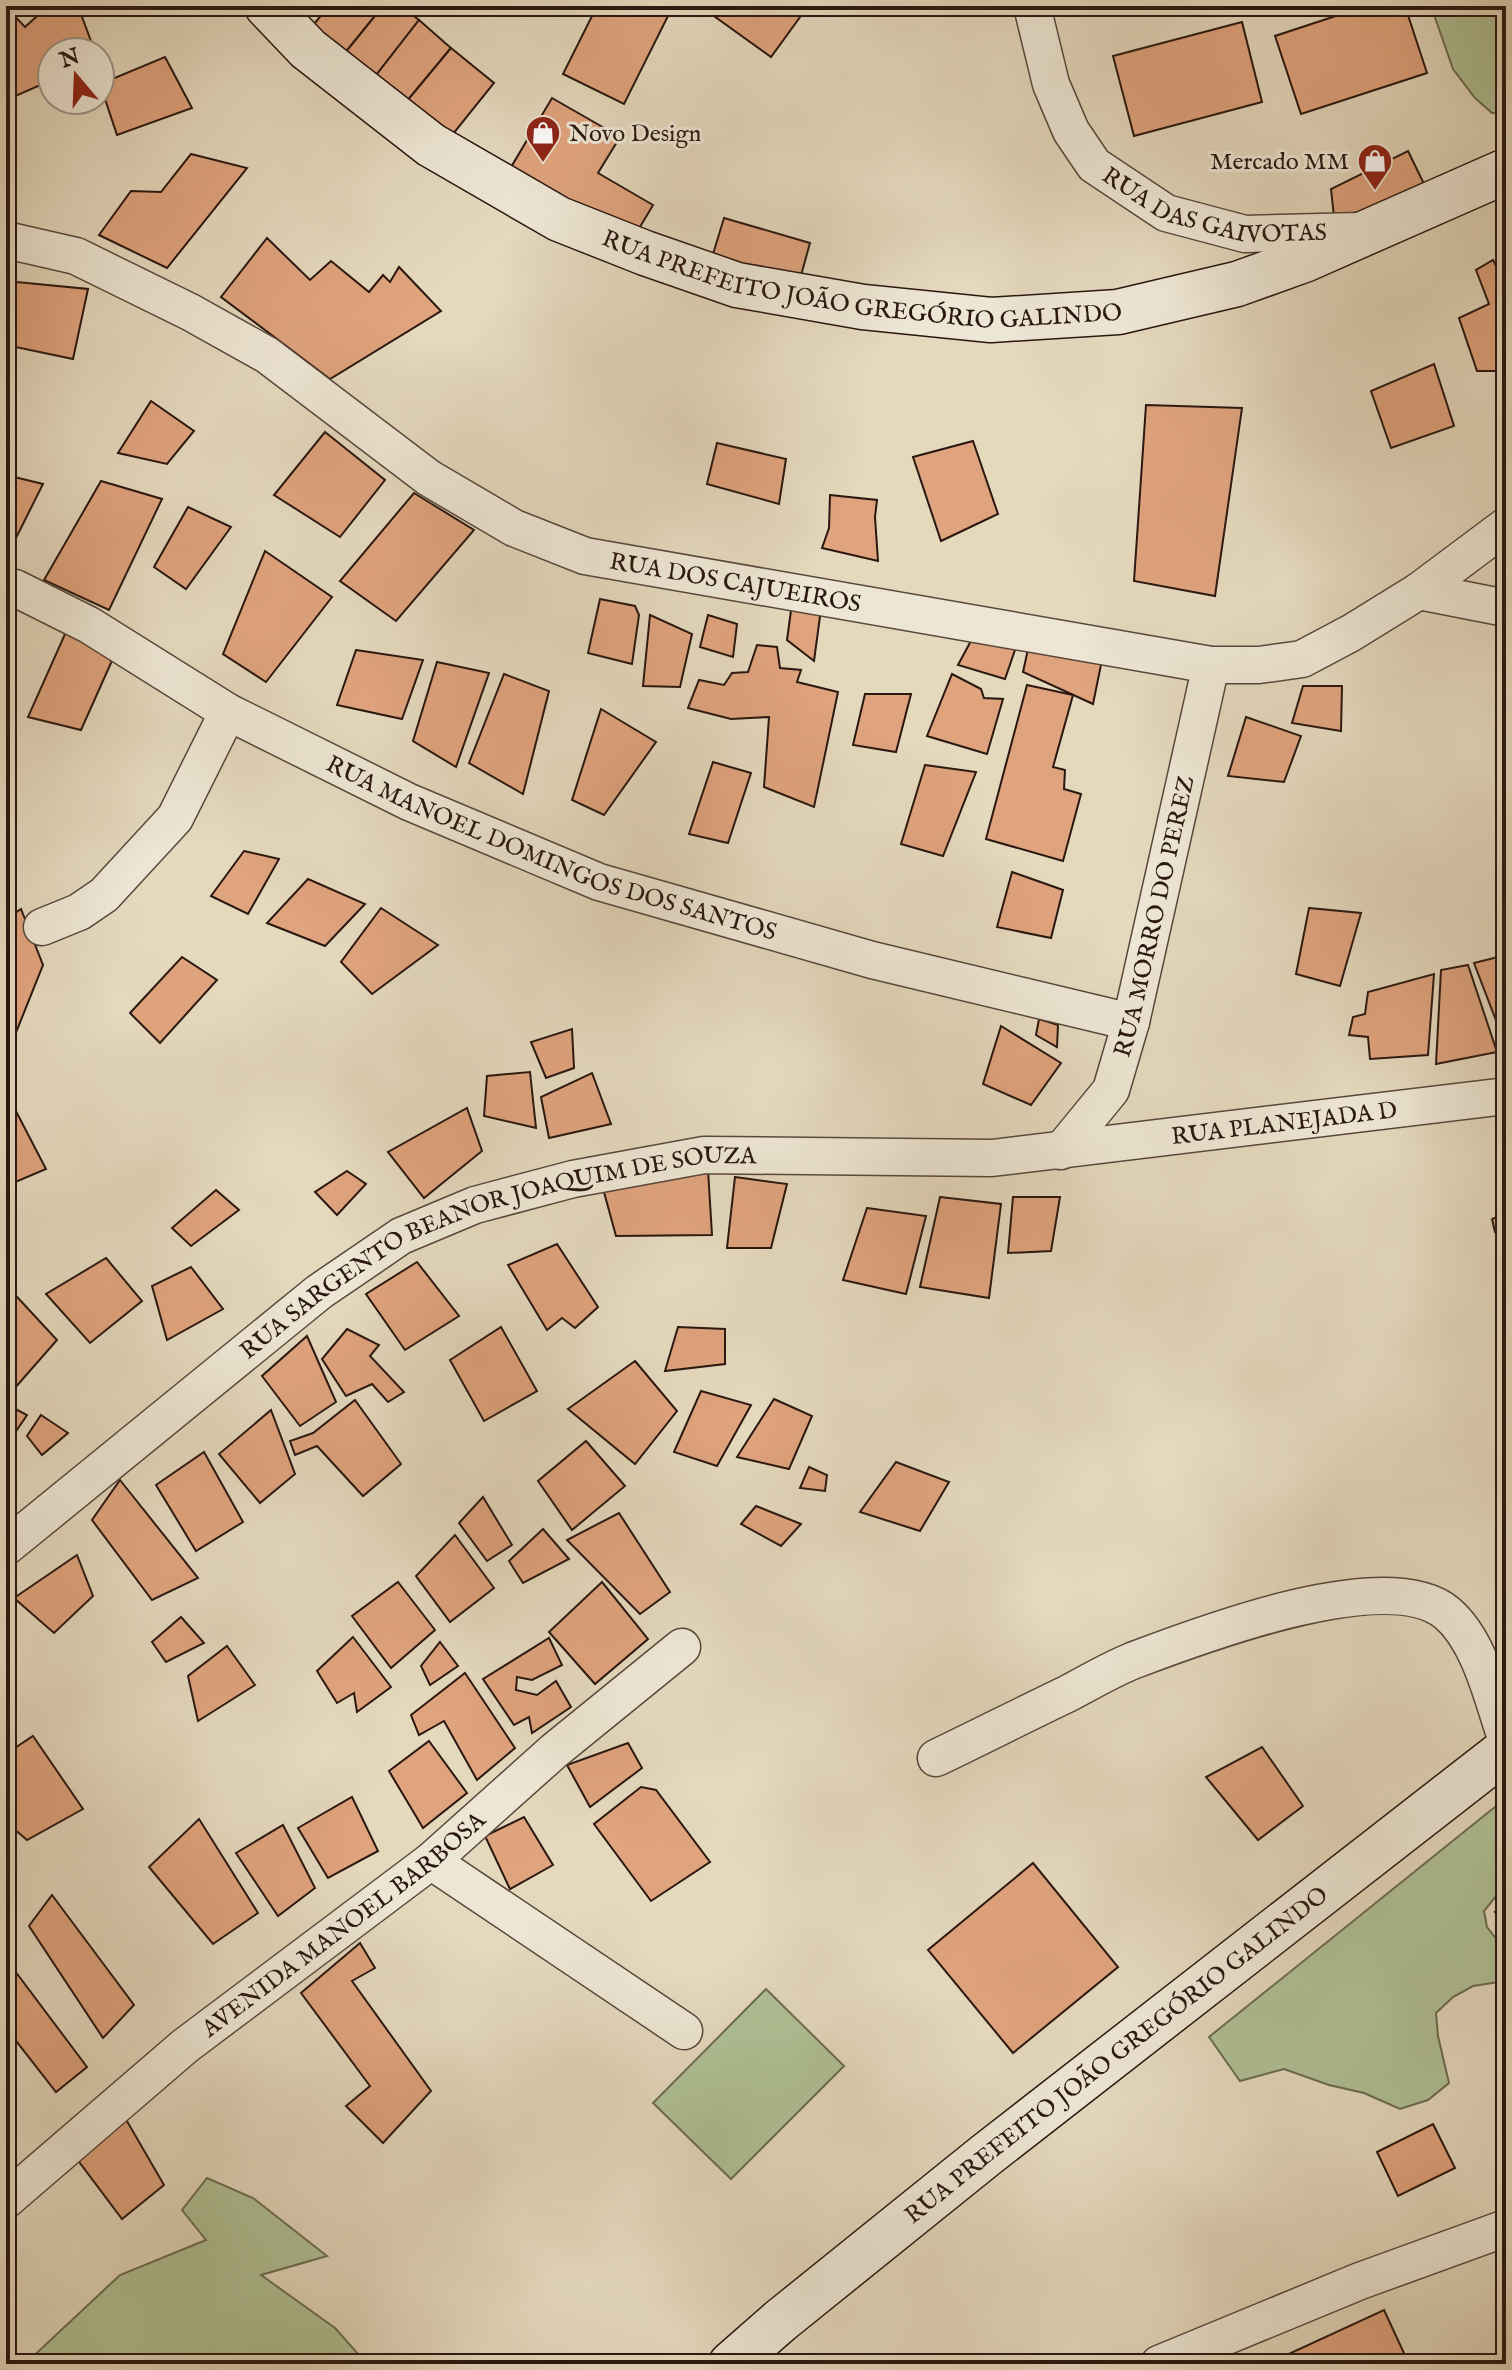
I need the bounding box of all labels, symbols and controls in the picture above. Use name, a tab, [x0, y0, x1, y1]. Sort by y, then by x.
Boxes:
north arrow	[36, 36, 116, 116]
text: N	[56, 43, 84, 76]
shop icon: Novo Design	[524, 114, 562, 164]
place label: Novo Design	[569, 119, 702, 150]
shop icon: Mercado MM	[1356, 142, 1394, 192]
place label: Mercado MM	[1210, 147, 1349, 178]
street label: RUA DAS GAIVOTAS	[1096, 161, 1327, 251]
street label: RUA PREFEITO JOÃO GREGÓRIO GALINDO	[597, 224, 1123, 337]
street label: RUA DOS CAJUEIROS	[607, 547, 863, 621]
street label: RUA MANOEL DOMINGOS DOS SANTOS	[321, 749, 780, 949]
street label: RUA MORRO DO PEREZ	[1108, 773, 1203, 1061]
street label: RUA PLANEJADA D	[1170, 1095, 1399, 1153]
street label: RUA SARGENTO BEANOR JOAQUIM DE SOUZA	[234, 1141, 757, 1367]
street label: AVENIDA MANOEL BARBOSA	[195, 1805, 493, 2046]
street label: RUA PREFEITO JOÃO GREGÓRIO GALINDO	[899, 1880, 1335, 2231]

